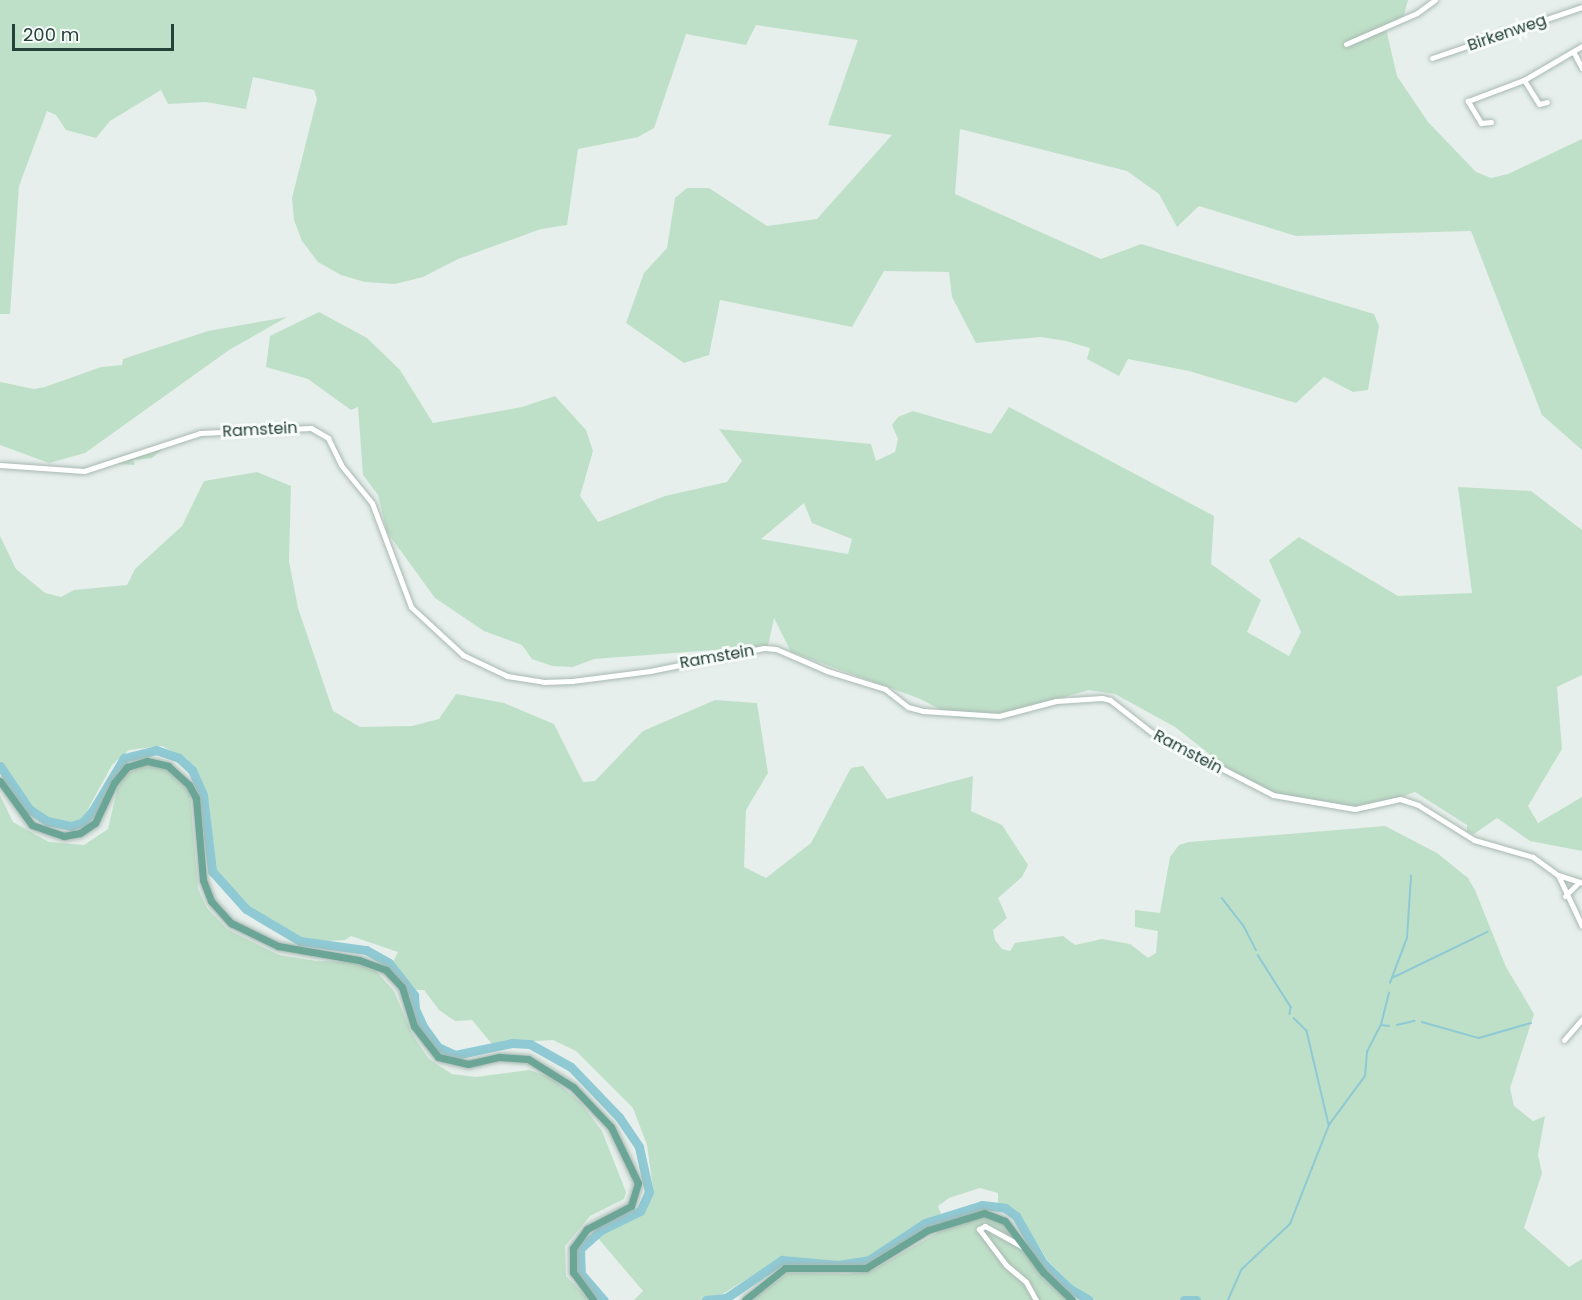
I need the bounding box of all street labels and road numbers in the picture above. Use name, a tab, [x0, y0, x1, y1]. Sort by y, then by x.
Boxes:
street label: Birkenweg	[1465, 11, 1549, 55]
street label: Ramstein	[222, 418, 298, 442]
street label: Ramstein	[678, 641, 756, 673]
street label: Ramstein	[1150, 726, 1226, 778]

